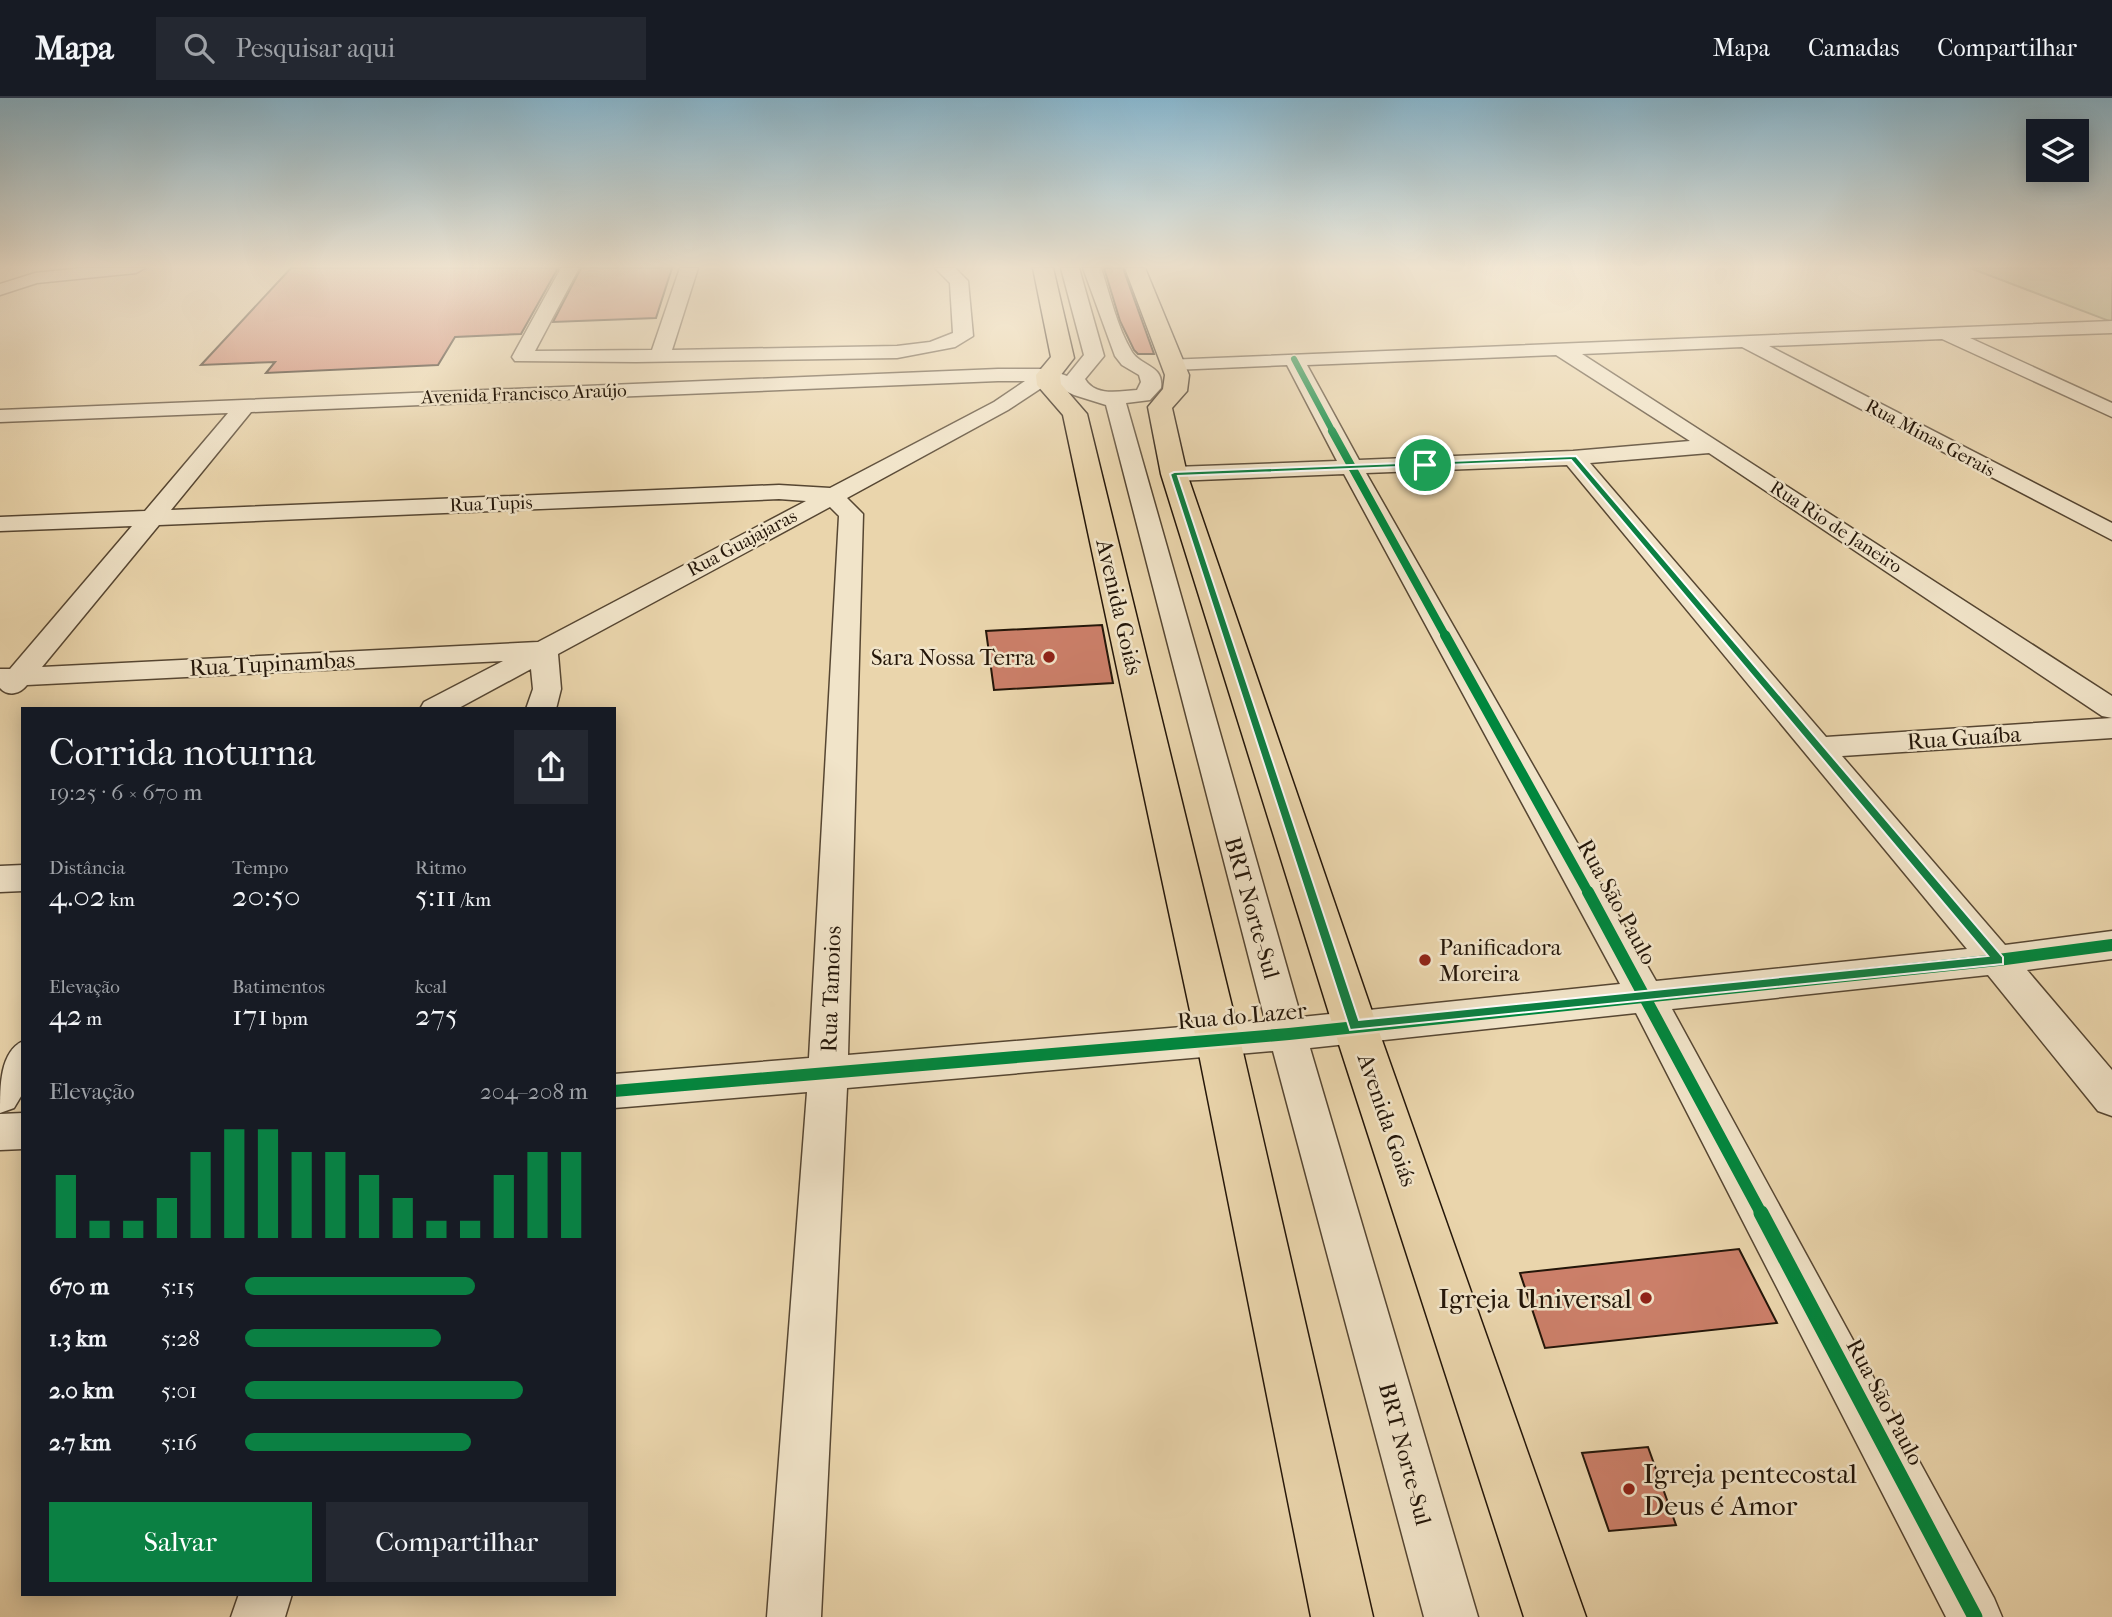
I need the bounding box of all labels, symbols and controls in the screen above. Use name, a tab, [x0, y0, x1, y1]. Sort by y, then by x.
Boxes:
search box	[156, 17, 646, 80]
text: Mapa	[35, 29, 114, 68]
icon: search	[180, 29, 218, 67]
text: Pesquisar aqui	[236, 33, 395, 64]
text: Mapa	[1713, 34, 1770, 62]
text: Camadas	[1808, 34, 1899, 62]
text: Compartilhar	[1937, 34, 2077, 62]
map controls	[2026, 119, 2089, 182]
button: layers	[2026, 119, 2089, 182]
street label: Avenida Francisco Araújo	[420, 379, 627, 409]
street label: Rua Minas Gerais	[1862, 395, 1998, 481]
pin	[1395, 435, 1455, 495]
icon: arrive	[1406, 446, 1444, 484]
street label: Rua Rio de Janeiro	[1766, 476, 1906, 578]
street label: Rua Tupis	[449, 492, 533, 516]
street label: Rua Guajajaras	[683, 505, 801, 581]
street label: Avenida Goiás	[1090, 535, 1148, 678]
place label: Sara Nossa Terra	[871, 644, 1035, 671]
street label: Rua Tupinambas	[188, 646, 356, 682]
marker: Sara Nossa Terra	[1041, 649, 1057, 665]
street label: Rua Guaíba	[1906, 721, 2022, 755]
text: Corrida noturna	[49, 730, 315, 775]
button: share	[514, 730, 588, 804]
text: 19:25 · 6 × 670 m	[49, 779, 202, 806]
street label: BRT Norte-Sul	[1219, 834, 1285, 983]
street label: Rua São Paulo	[1571, 835, 1663, 969]
text: Distância	[49, 857, 125, 879]
text: Tempo	[232, 857, 288, 879]
text: Ritmo	[415, 857, 466, 879]
text: 4.02	[49, 879, 105, 914]
text: 20:50	[232, 879, 301, 914]
text: 5:11	[415, 879, 457, 914]
text: km	[105, 889, 135, 911]
text: /km	[457, 889, 491, 911]
street label: Rua Tamoios	[815, 925, 847, 1053]
place label: Panificadora Moreira	[1439, 934, 1562, 987]
marker: Panificadora Moreira	[1417, 952, 1433, 968]
text: Elevação	[49, 976, 120, 998]
text: Batimentos	[232, 976, 325, 998]
text: kcal	[415, 976, 447, 998]
street label: Rua do Lazer	[1176, 997, 1308, 1035]
text: 42	[49, 998, 82, 1033]
text: 171	[232, 998, 268, 1033]
text: 275	[415, 998, 458, 1033]
text: m	[82, 1008, 102, 1030]
text: bpm	[268, 1008, 308, 1030]
street label: Avenida Goiás	[1351, 1049, 1422, 1190]
text: Elevação	[49, 1078, 135, 1105]
text: 204–208 m	[480, 1078, 588, 1105]
text: 670 m	[49, 1273, 109, 1300]
text: 5:15	[161, 1273, 195, 1300]
place label: Igreja Universal	[1438, 1282, 1632, 1315]
marker: Igreja Universal	[1638, 1290, 1654, 1306]
text: 1.3 km	[49, 1325, 107, 1352]
text: 5:28	[161, 1325, 200, 1352]
street label: Rua São Paulo	[1840, 1334, 1930, 1470]
text: 2.0 km	[49, 1377, 114, 1404]
text: 5:01	[161, 1377, 197, 1404]
street label: BRT Norte-Sul	[1373, 1380, 1437, 1529]
text: 2.7 km	[49, 1429, 111, 1456]
text: 5:16	[161, 1429, 197, 1456]
place label: Igreja pentecostal Deus é Amor	[1643, 1457, 1857, 1522]
marker: Igreja pentecostal Deus é Amor	[1621, 1481, 1637, 1497]
button: Salvar	[49, 1502, 312, 1582]
button: Compartilhar	[326, 1502, 588, 1582]

